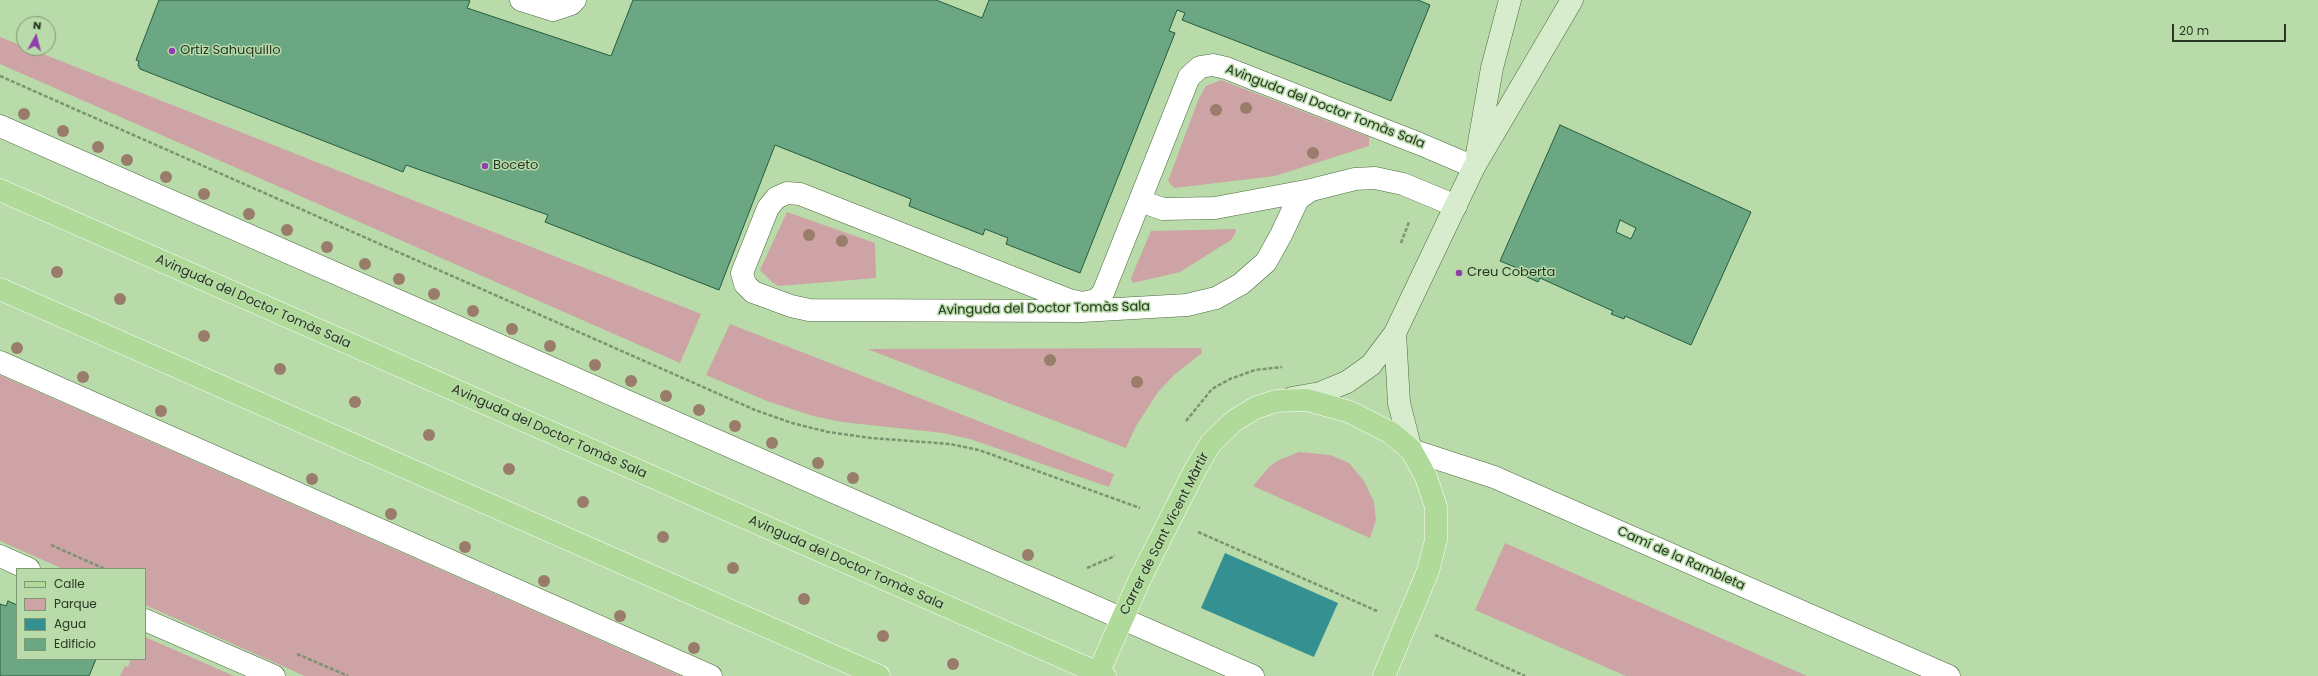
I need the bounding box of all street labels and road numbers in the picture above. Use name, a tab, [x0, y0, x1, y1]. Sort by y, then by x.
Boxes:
street label: Avinguda del Doctor Tomàs Sala	[1223, 62, 1427, 152]
street label: Avinguda del Doctor Tomàs Sala	[153, 252, 353, 352]
street label: Avinguda del Doctor Tomàs Sala	[938, 299, 1150, 319]
street label: Avinguda del Doctor Tomàs Sala	[449, 382, 649, 482]
street label: Carrer de Sant Vicent Màrtir	[1117, 450, 1213, 618]
street label: Avinguda del Doctor Tomàs Sala	[746, 513, 946, 613]
street label: Camí de la Rambleta	[1615, 524, 1747, 594]

